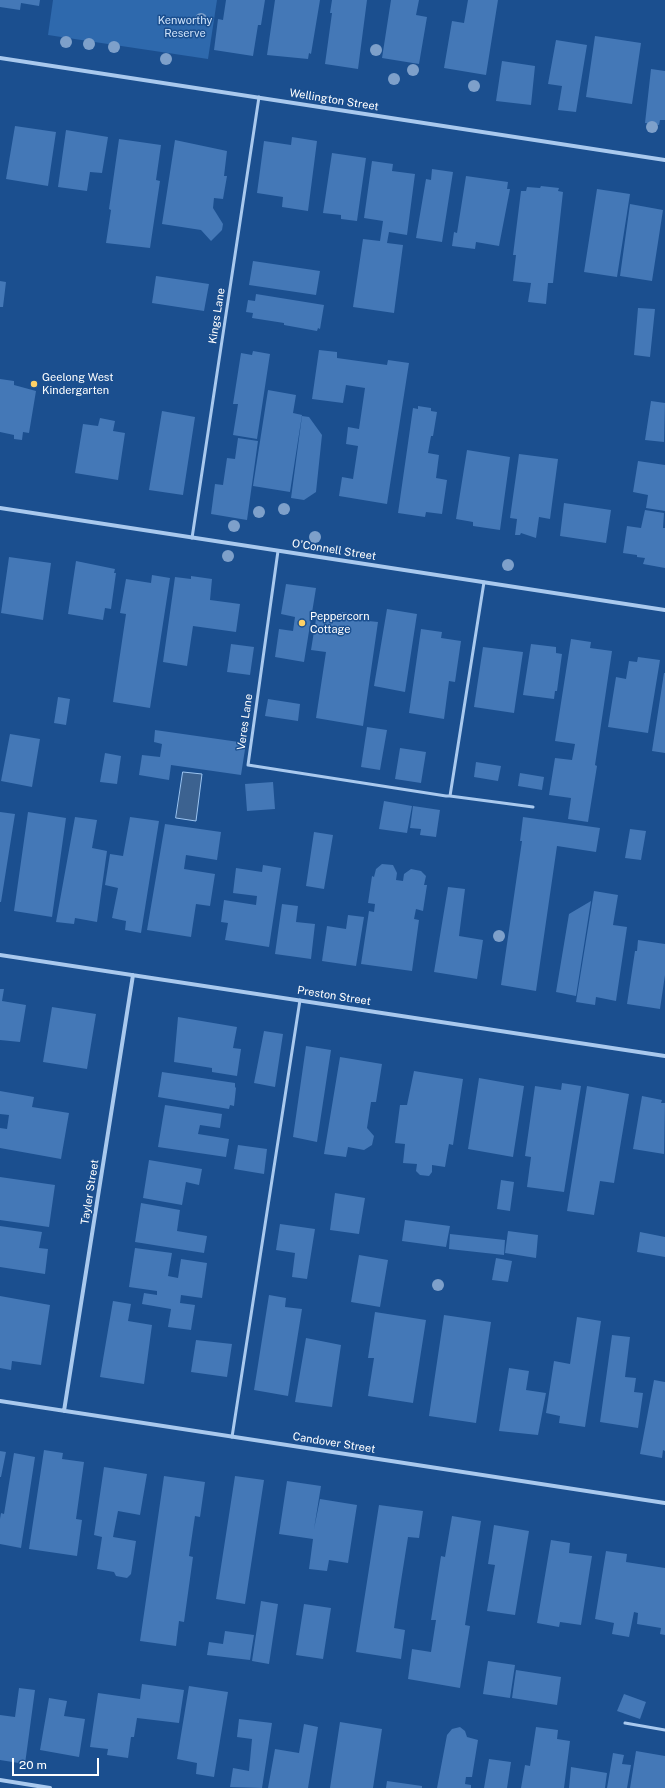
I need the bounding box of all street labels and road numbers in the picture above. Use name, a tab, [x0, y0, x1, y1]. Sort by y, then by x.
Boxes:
street label: Wellington Street	[288, 86, 380, 114]
street label: Kings Lane	[206, 287, 228, 345]
street label: O'Connell Street	[291, 537, 377, 563]
street label: Veres Lane	[235, 693, 255, 751]
street label: Preston Street	[296, 984, 372, 1008]
street label: Tayler Street	[78, 1158, 102, 1226]
street label: Candover Street	[292, 1430, 376, 1456]

